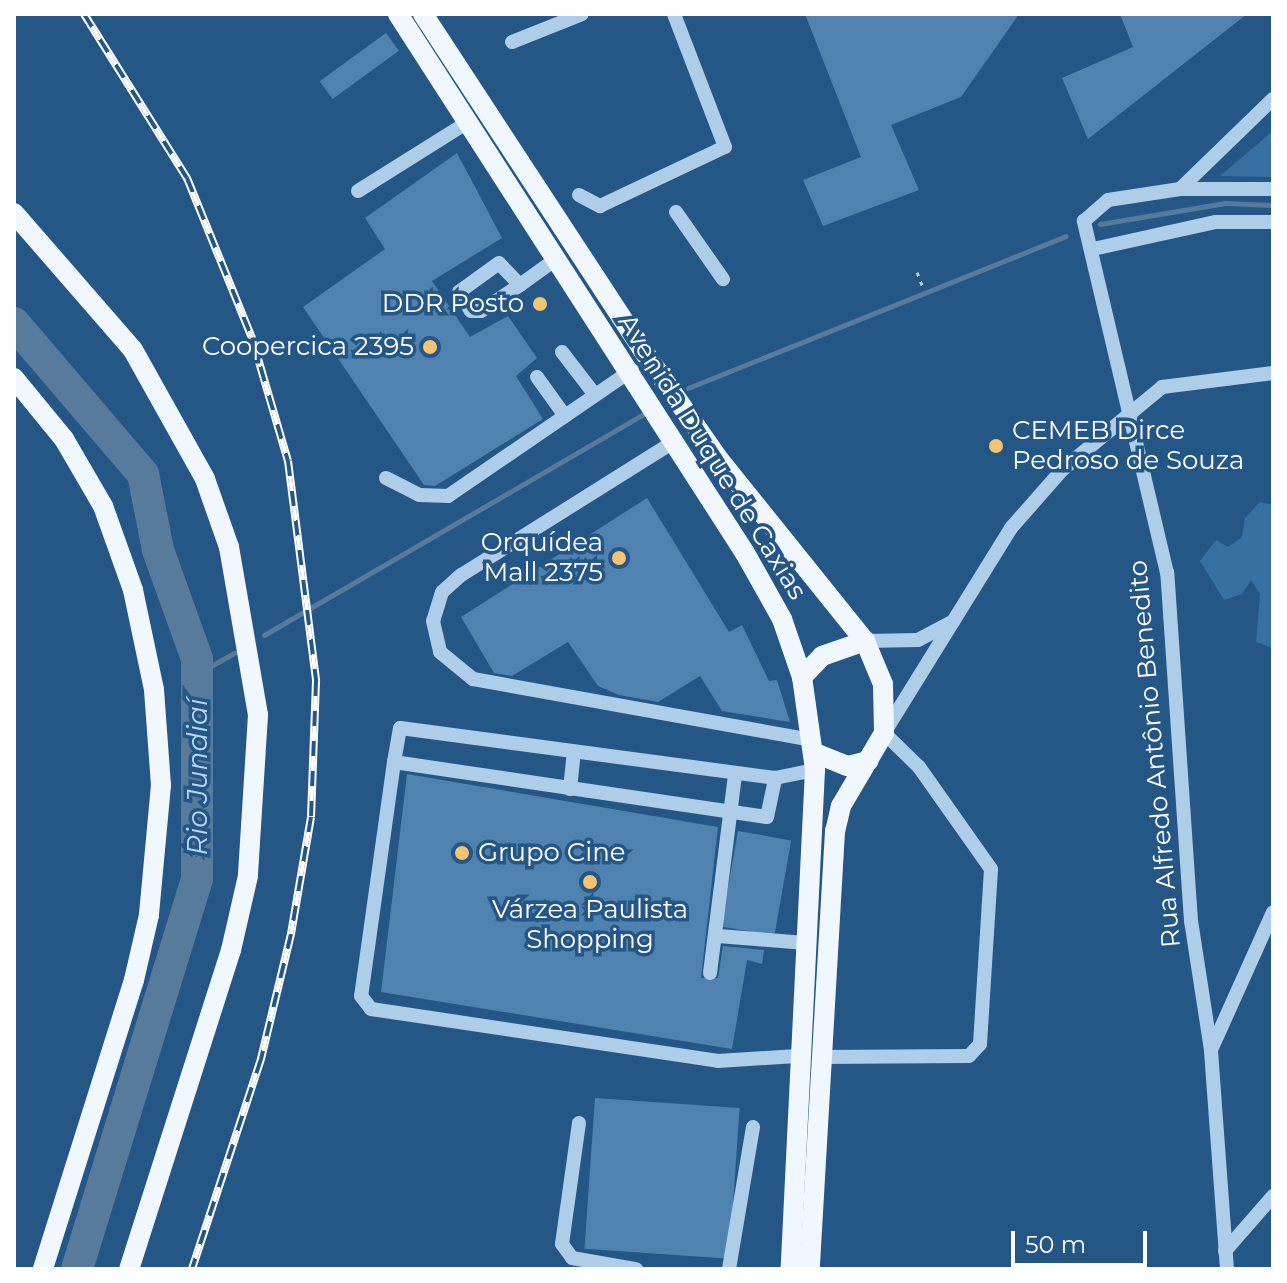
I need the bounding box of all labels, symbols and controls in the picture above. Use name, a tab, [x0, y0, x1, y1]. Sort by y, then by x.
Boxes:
place label: DDR Posto	[382, 288, 524, 320]
marker: DDR Posto	[531, 295, 549, 313]
street label: Avenida Duque de Caxias	[611, 308, 813, 606]
place label: Coopercica 2395	[202, 331, 414, 363]
marker: Coopercica 2395	[421, 338, 439, 356]
place label: CEMEB Dirce Pedroso de Souza	[1012, 415, 1244, 476]
marker: CEMEB Dirce Pedroso de Souza	[987, 437, 1005, 455]
place label: Orquídea Mall 2375	[481, 527, 603, 588]
marker: Orquídea Mall 2375	[610, 549, 628, 567]
street label: Rua Alfredo Antônio Benedito	[1123, 559, 1187, 949]
water label: Rio Jundiaí	[180, 698, 214, 856]
place label: Grupo Cine	[478, 837, 625, 869]
marker: Grupo Cine	[453, 844, 471, 862]
marker: Várzea Paulista Shopping	[581, 873, 599, 891]
place label: Várzea Paulista Shopping	[492, 894, 688, 956]
scale bar	[1015, 1215, 1151, 1265]
text: 50 m	[1025, 1230, 1086, 1259]

